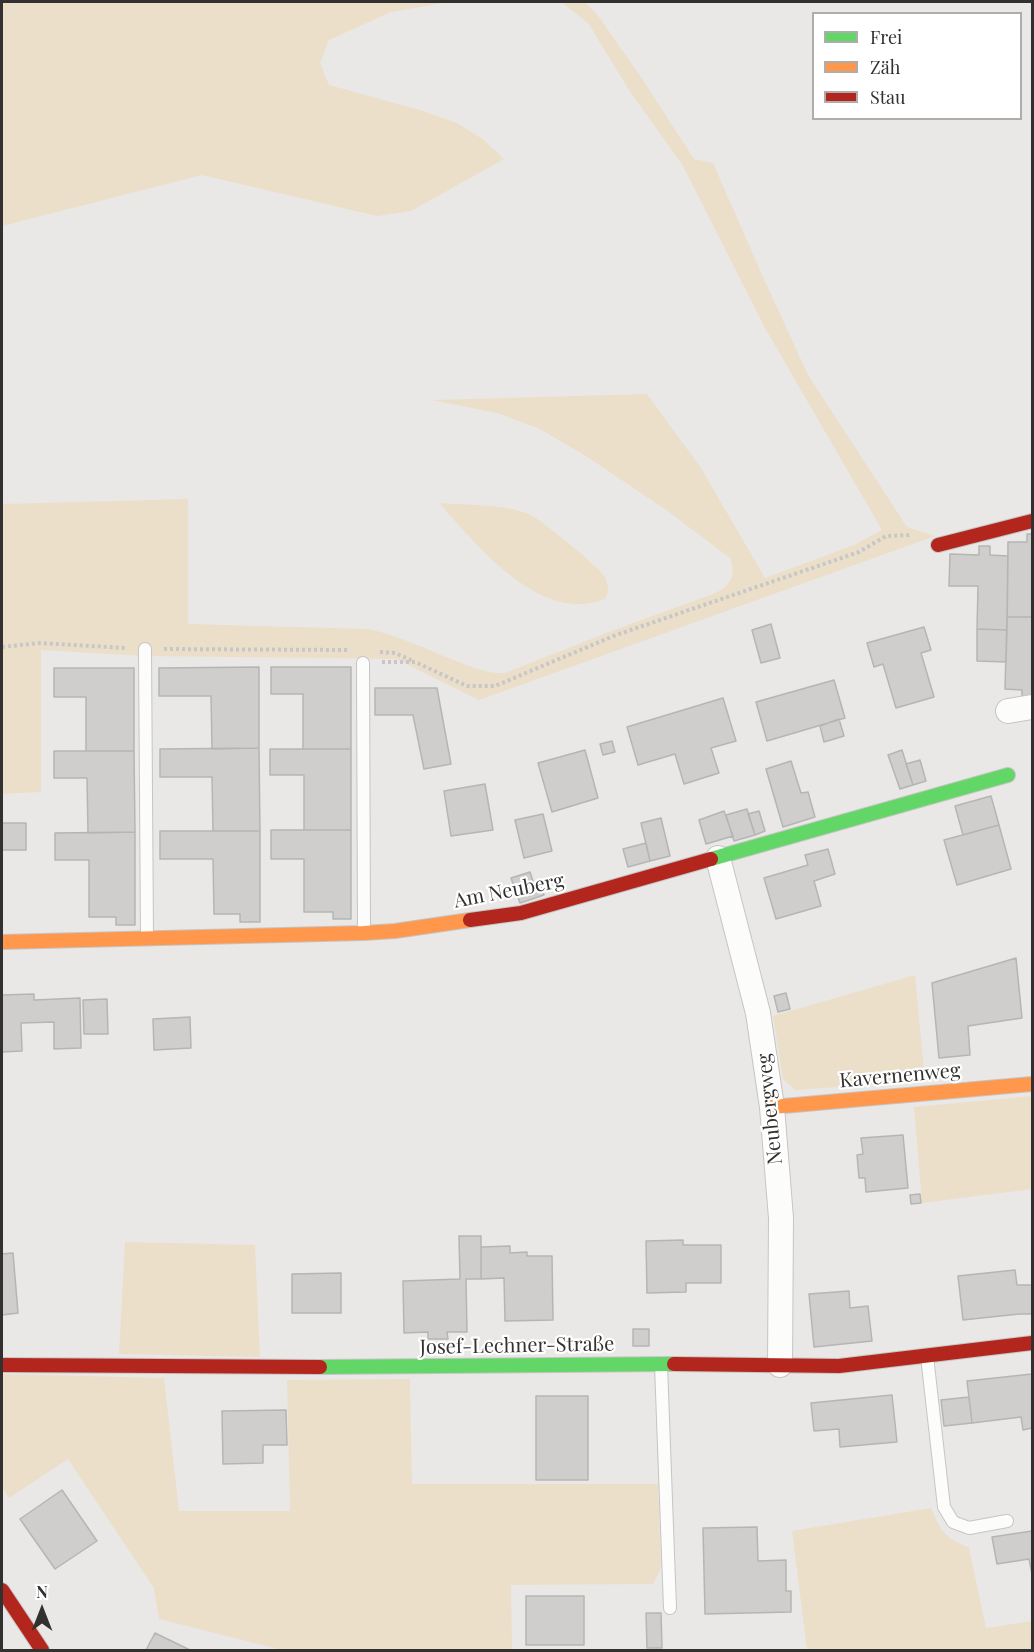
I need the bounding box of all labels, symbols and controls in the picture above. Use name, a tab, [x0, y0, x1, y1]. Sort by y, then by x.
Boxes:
legend	[812, 12, 1022, 120]
text: Frei	[870, 25, 902, 49]
text: Zäh	[870, 55, 900, 79]
text: Stau	[870, 85, 906, 109]
street label: Am Neuberg	[452, 869, 566, 913]
street label: Neubergweg	[752, 1052, 788, 1166]
street label: Kavernenweg	[839, 1059, 961, 1093]
street label: Josef-Lechner-Straße	[419, 1332, 615, 1360]
north arrow	[12, 1580, 72, 1640]
text: N	[36, 1581, 48, 1602]

